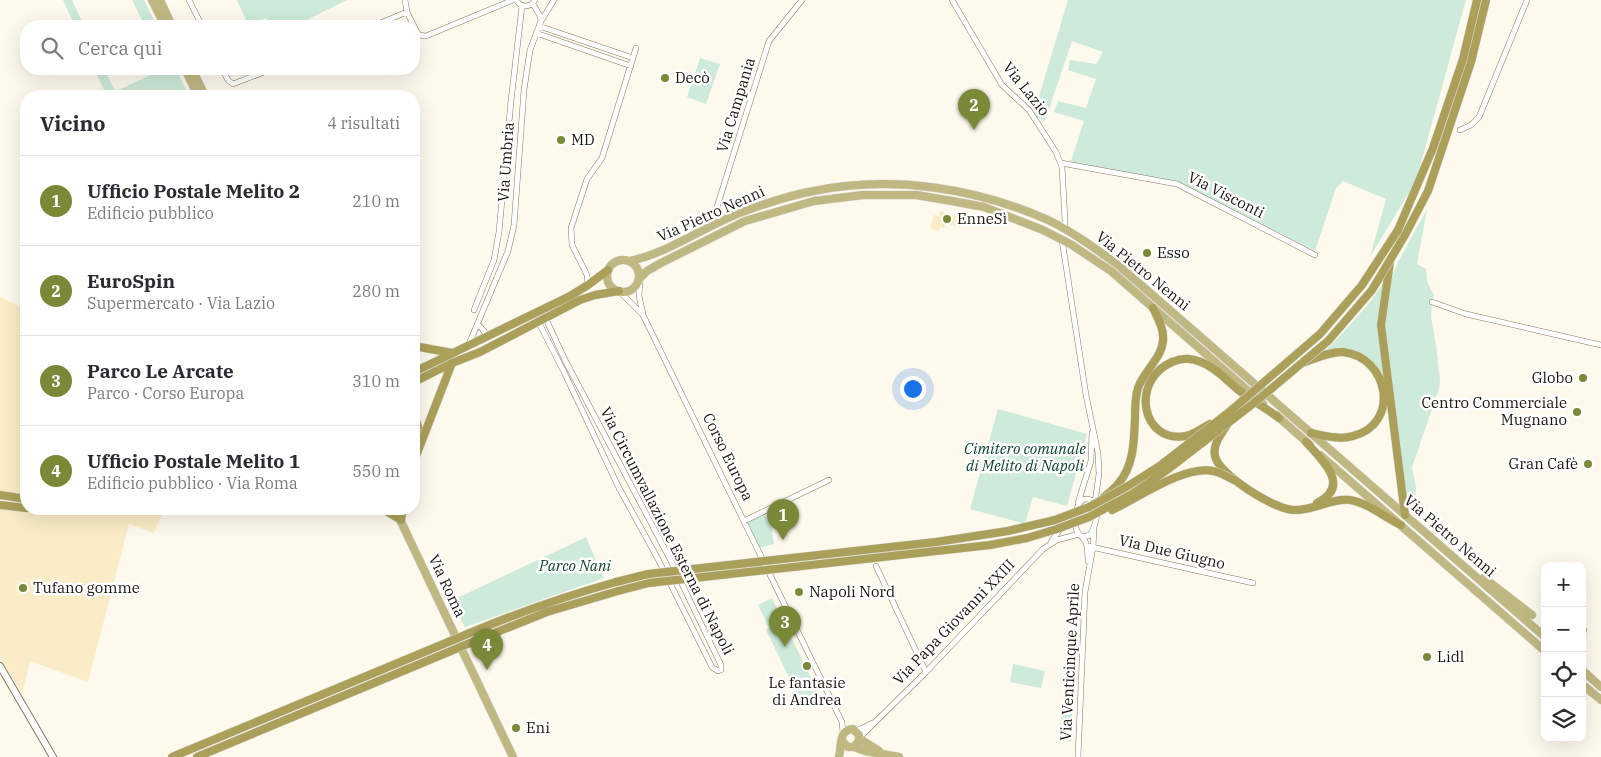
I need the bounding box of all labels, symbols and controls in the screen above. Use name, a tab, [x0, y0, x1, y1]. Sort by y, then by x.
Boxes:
search box	[20, 20, 420, 75]
icon: search	[38, 34, 66, 62]
text: Cerca qui	[78, 36, 162, 60]
street label: Via Campania	[712, 55, 759, 155]
street label: Via Lazio	[999, 58, 1054, 120]
place label: Decò	[675, 68, 710, 87]
marker: Decò	[659, 72, 671, 84]
pin: 2	[958, 89, 990, 130]
text: Vicino	[40, 109, 106, 137]
text: 4 risultati	[327, 113, 400, 133]
street label: Via Umbria	[493, 121, 518, 202]
place label: MD	[571, 130, 595, 149]
marker: MD	[555, 134, 567, 146]
street label: Via Visconti	[1185, 167, 1268, 222]
text: Ufficio Postale Melito 2	[87, 179, 300, 203]
street label: Via Pietro Nenni	[654, 181, 768, 246]
text: 1	[51, 191, 61, 211]
text: 210 m	[352, 191, 400, 211]
text: Edificio pubblico	[87, 203, 214, 223]
place label: EnneSì	[957, 209, 1007, 228]
marker: EnneSì	[941, 213, 953, 225]
street label: Via Pietro Nenni	[1092, 227, 1194, 315]
place label: Esso	[1157, 243, 1190, 262]
marker: Esso	[1141, 247, 1153, 259]
text: EuroSpin	[87, 269, 175, 293]
text: 2	[51, 281, 61, 301]
text: 280 m	[352, 281, 400, 301]
text: Supermercato · Via Lazio	[87, 293, 275, 313]
text: Parco Le Arcate	[87, 359, 234, 383]
place label: Globo	[1532, 368, 1573, 387]
text: 3	[51, 371, 61, 391]
text: 310 m	[352, 371, 400, 391]
marker: Globo	[1577, 372, 1589, 384]
your location	[900, 376, 926, 402]
text: Parco · Corso Europa	[87, 383, 244, 403]
place label: Centro Commerciale Mugnano	[1421, 393, 1567, 429]
street label: Via Circumvallazione Esterna di Napoli	[596, 404, 739, 658]
marker: Centro Commerciale Mugnano	[1571, 406, 1583, 418]
street label: Corso Europa	[699, 410, 758, 504]
park label: Cimitero comunale di Melito di Napoli	[964, 439, 1086, 475]
text: Ufficio Postale Melito 1	[87, 449, 300, 473]
place label: Gran Cafè	[1509, 454, 1578, 473]
marker: Gran Cafè	[1582, 458, 1594, 470]
text: 4	[51, 461, 61, 481]
text: 550 m	[352, 461, 400, 481]
text: Edificio pubblico · Via Roma	[87, 473, 298, 493]
street label: Via Pietro Nenni	[1400, 491, 1500, 581]
pin: 1	[767, 499, 799, 540]
street label: Via Due Giugno	[1117, 530, 1227, 573]
street label: Via Roma	[425, 551, 470, 620]
street label: Via Papa Giovanni XXIII	[889, 555, 1019, 688]
park label: Parco Nani	[538, 556, 611, 575]
map controls	[1541, 562, 1586, 742]
button: +	[1541, 562, 1586, 607]
place label: Tufano gomme	[33, 578, 140, 597]
marker: Tufano gomme	[17, 582, 29, 594]
place label: Napoli Nord	[809, 582, 895, 601]
street label: Via Venticinque Aprile	[1056, 583, 1083, 741]
marker: Napoli Nord	[793, 586, 805, 598]
pin: 3	[769, 606, 801, 647]
button: −	[1541, 607, 1586, 652]
pin: 4	[471, 629, 503, 670]
place label: Lidl	[1437, 647, 1464, 666]
marker: Lidl	[1421, 651, 1433, 663]
button: locate	[1541, 652, 1586, 697]
marker: Le fantasie di Andrea	[801, 660, 813, 672]
place label: Le fantasie di Andrea	[769, 673, 845, 709]
button: layers	[1541, 697, 1586, 742]
place label: Eni	[526, 718, 550, 737]
marker: Eni	[510, 722, 522, 734]

